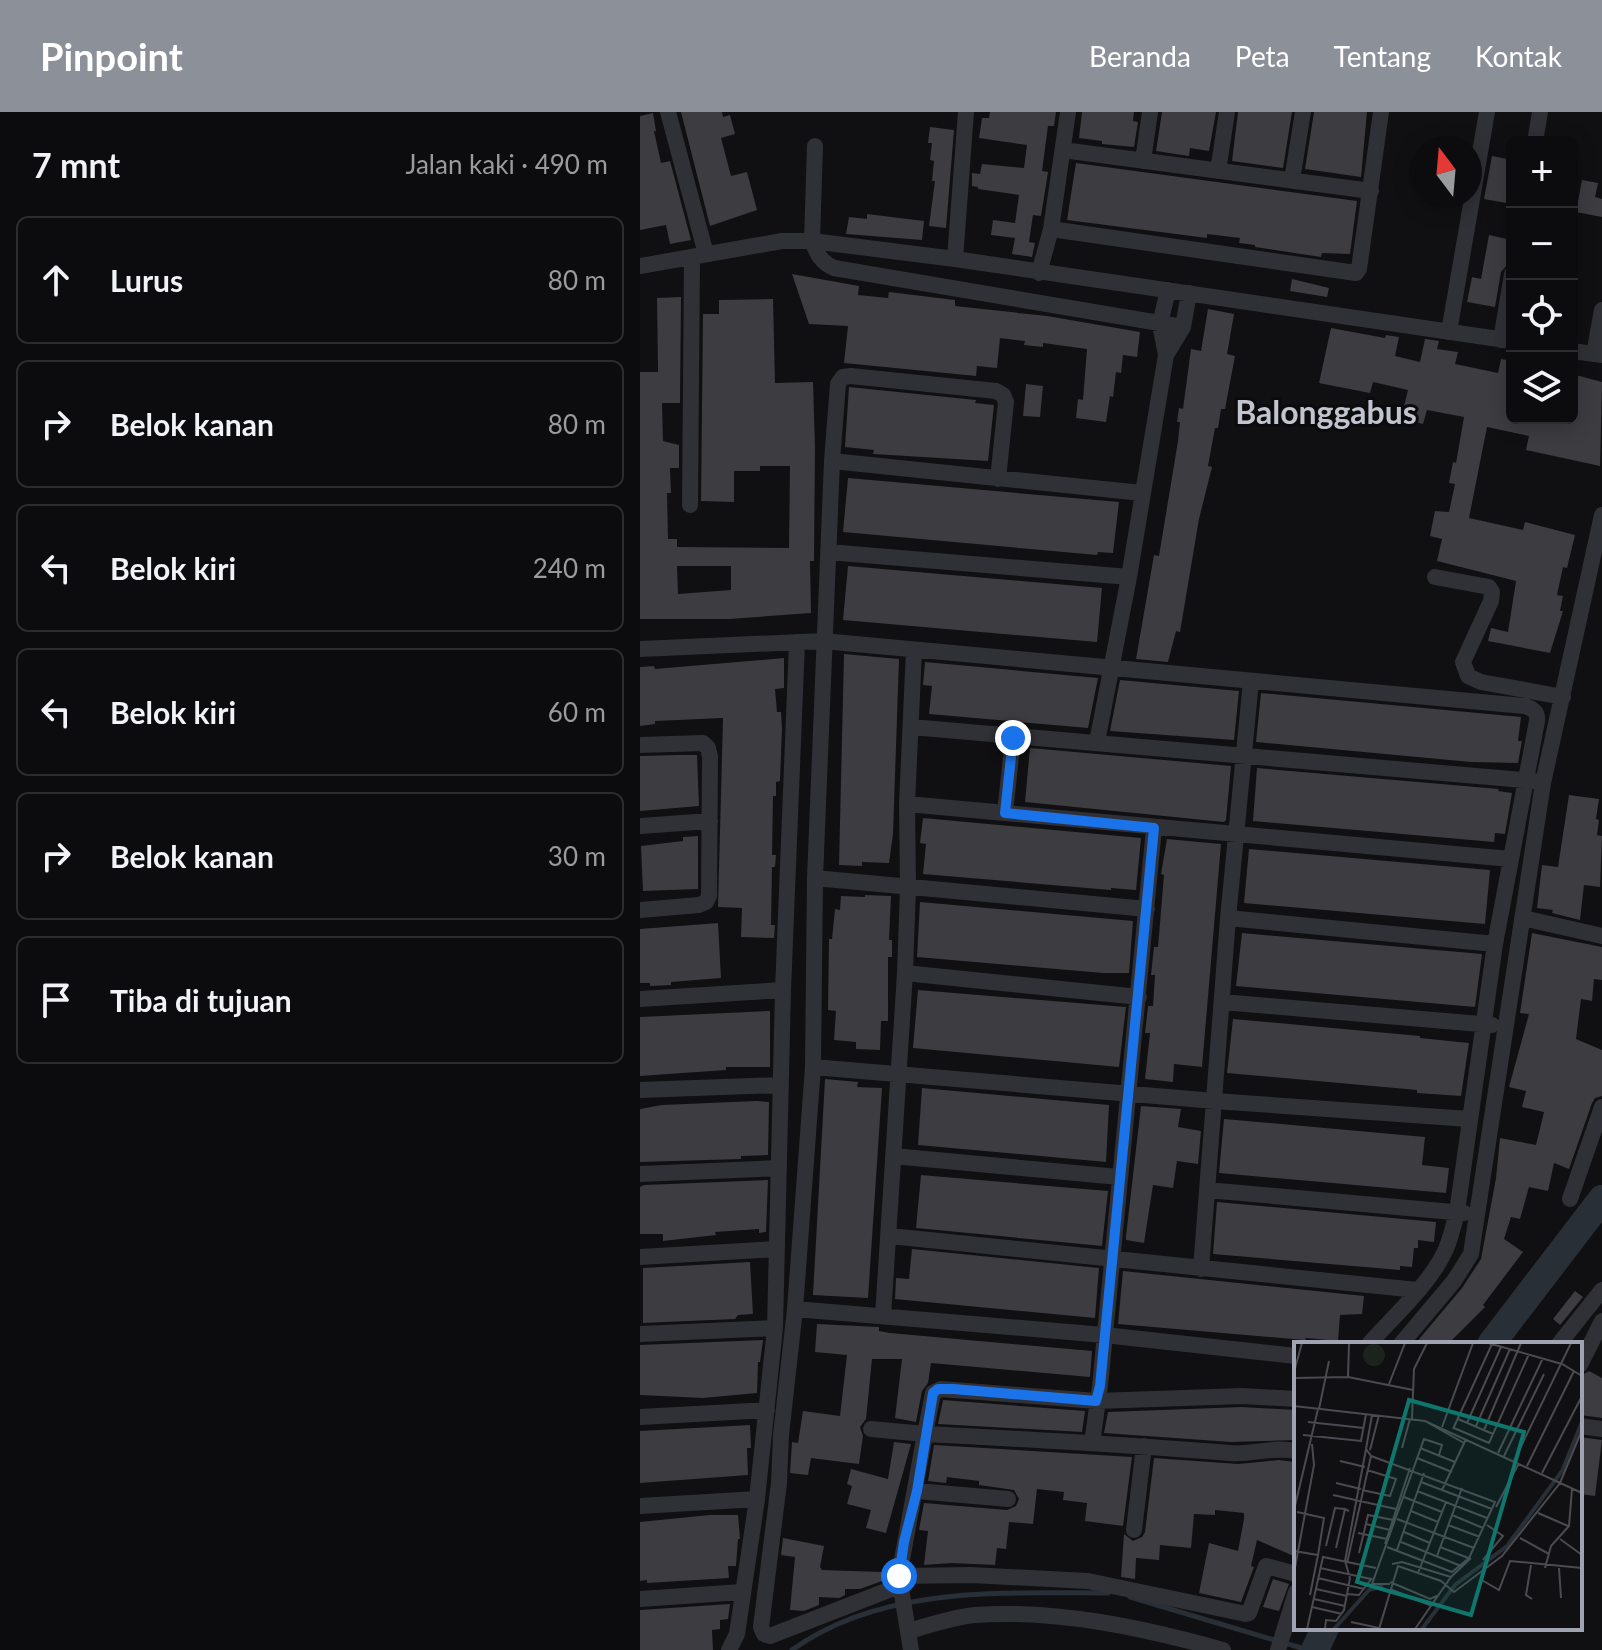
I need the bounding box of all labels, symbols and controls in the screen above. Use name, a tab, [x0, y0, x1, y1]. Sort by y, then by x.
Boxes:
text: Pinpoint	[40, 33, 183, 79]
text: Beranda	[1089, 39, 1191, 73]
text: Peta	[1235, 39, 1290, 73]
text: Tentang	[1334, 39, 1431, 73]
text: Kontak	[1475, 39, 1562, 73]
north arrow	[1410, 136, 1482, 208]
map controls	[1506, 136, 1578, 424]
button: +	[1506, 136, 1578, 208]
text: 7 mnt	[32, 144, 120, 185]
text: Jalan kaki · 490 m	[405, 148, 608, 180]
button: −	[1506, 208, 1578, 280]
icon: ahead	[34, 258, 78, 302]
text: Lurus	[110, 262, 183, 298]
text: 80 m	[548, 264, 606, 296]
button: locate	[1506, 280, 1578, 352]
button: layers	[1506, 352, 1578, 424]
district label: Balonggabus	[1235, 392, 1417, 431]
icon: right	[34, 402, 78, 446]
text: Belok kanan	[110, 406, 274, 442]
text: 80 m	[548, 408, 606, 440]
icon: left	[34, 546, 78, 590]
text: Belok kiri	[110, 550, 236, 586]
text: 240 m	[533, 552, 606, 584]
icon: left	[34, 690, 78, 734]
text: Belok kiri	[110, 694, 236, 730]
text: 60 m	[548, 696, 606, 728]
route end	[995, 720, 1031, 756]
icon: right	[34, 834, 78, 878]
text: Belok kanan	[110, 838, 274, 874]
text: 30 m	[548, 840, 606, 872]
icon: arrive	[34, 978, 78, 1022]
text: Tiba di tujuan	[110, 982, 292, 1018]
inset map	[1294, 1342, 1582, 1630]
route start	[881, 1558, 917, 1594]

